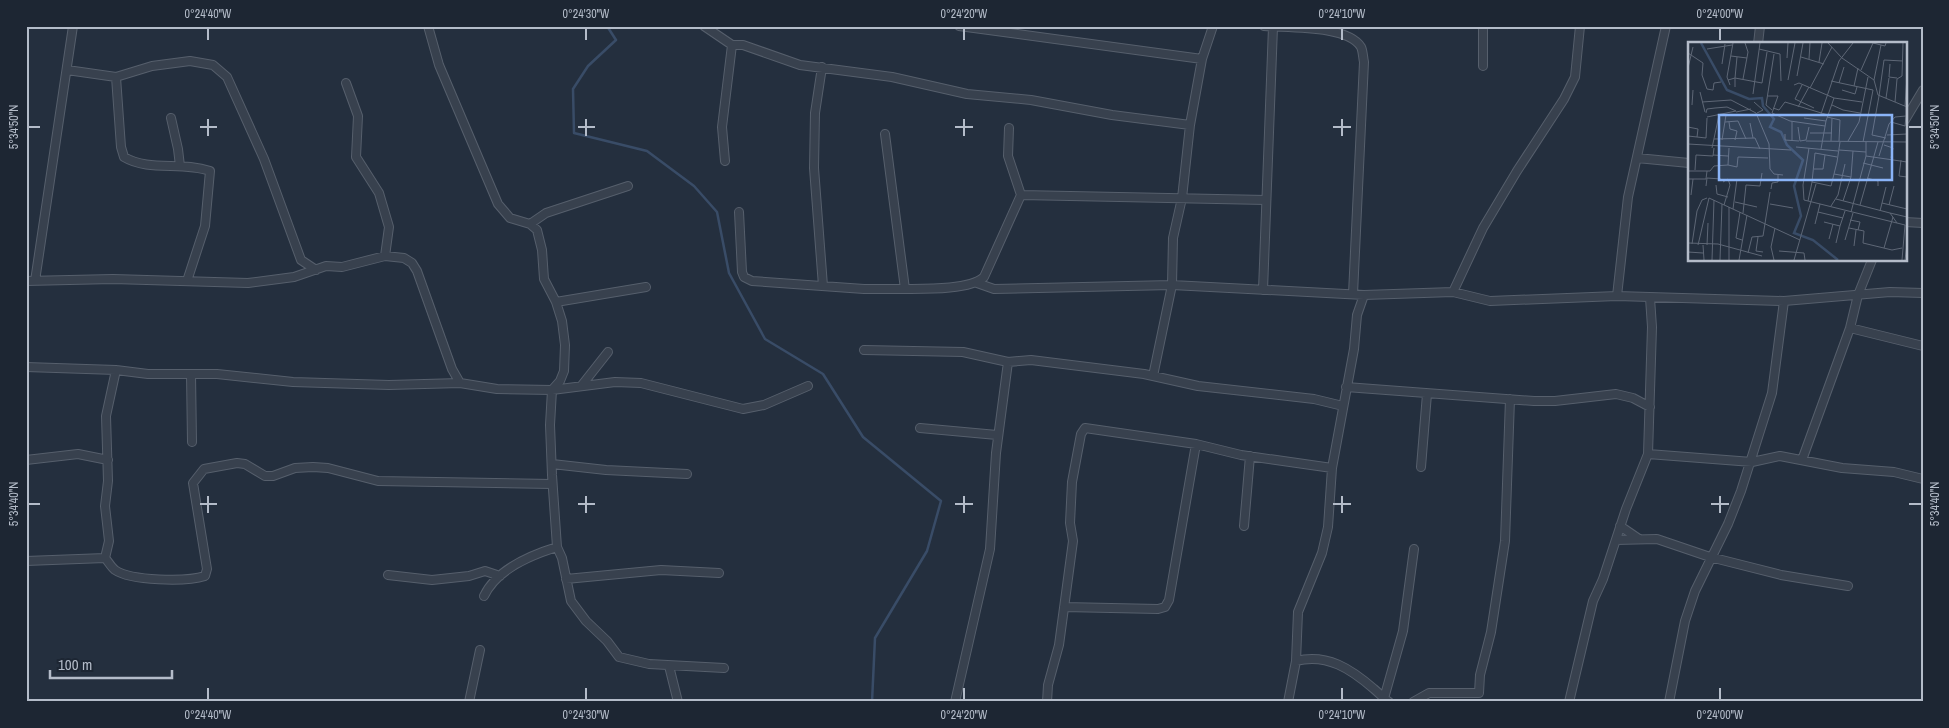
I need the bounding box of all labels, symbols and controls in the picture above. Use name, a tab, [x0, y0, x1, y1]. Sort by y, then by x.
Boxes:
text: 0°24'40"W	[185, 6, 232, 22]
text: 0°24'30"W	[563, 6, 610, 22]
text: 0°24'20"W	[941, 6, 988, 22]
text: 0°24'10"W	[1319, 6, 1366, 22]
text: 0°24'00"W	[1697, 6, 1744, 22]
inset map	[1688, 42, 1906, 261]
text: 5°34'50"N	[6, 105, 22, 149]
text: 5°34'50"N	[1927, 105, 1943, 149]
text: 5°34'40"N	[6, 482, 22, 526]
text: 5°34'40"N	[1927, 482, 1943, 526]
scale bar	[50, 648, 172, 680]
text: 100 m	[58, 654, 92, 675]
text: 0°24'40"W	[185, 707, 232, 723]
text: 0°24'30"W	[563, 707, 610, 723]
text: 0°24'20"W	[941, 707, 988, 723]
text: 0°24'10"W	[1319, 707, 1366, 723]
text: 0°24'00"W	[1697, 707, 1744, 723]

